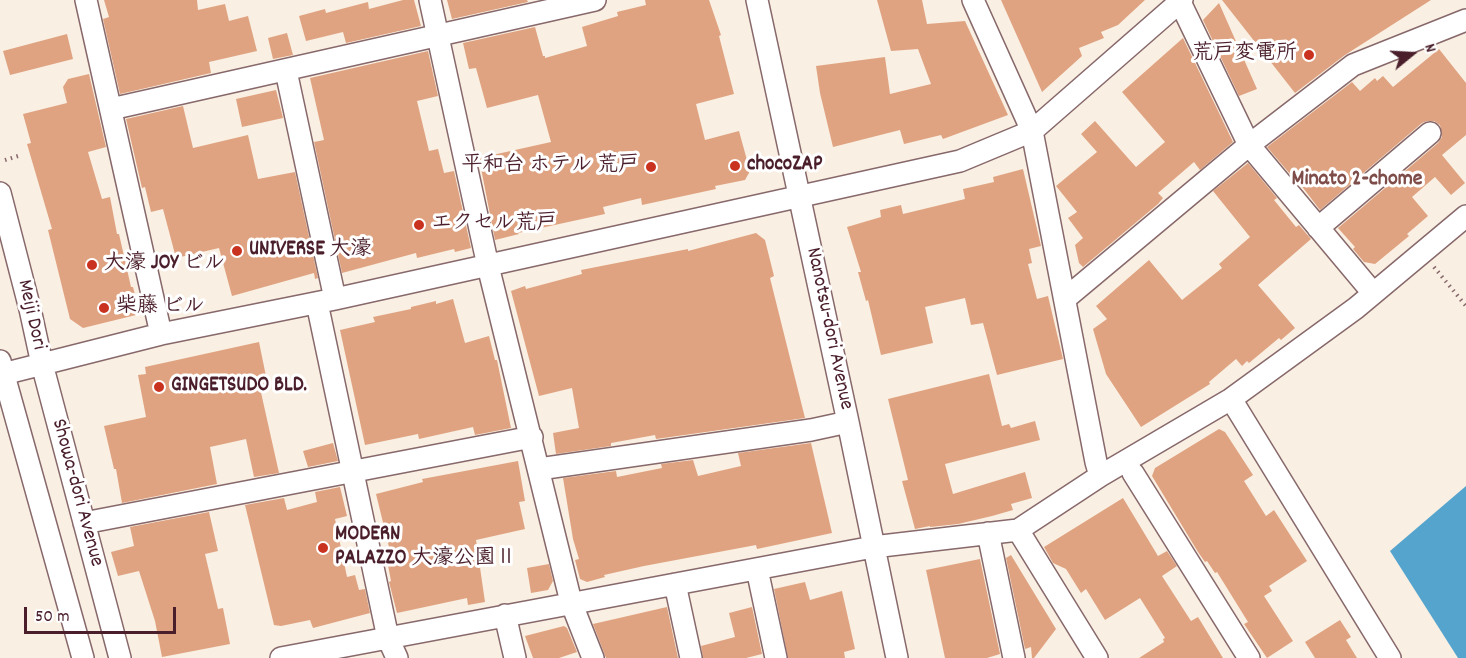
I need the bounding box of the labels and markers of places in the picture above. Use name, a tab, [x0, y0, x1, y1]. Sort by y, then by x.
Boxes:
place label: 荒戸変電所	[1192, 42, 1297, 68]
marker: 荒戸変電所	[1302, 48, 1316, 62]
place label: chocoZAP	[747, 153, 822, 179]
place label: 平和台 ホテル 荒戸	[461, 154, 639, 180]
marker: chocoZAP	[728, 159, 742, 173]
marker: 平和台 ホテル 荒戸	[644, 160, 658, 174]
place label: エクセル荒戸	[431, 212, 557, 238]
marker: エクセル荒戸	[412, 218, 426, 232]
place label: UNIVERSE 大濠	[249, 238, 371, 264]
marker: UNIVERSE 大濠	[230, 244, 244, 258]
place label: 大濠 JOY ビル	[104, 252, 225, 278]
marker: 大濠 JOY ビル	[85, 258, 99, 272]
place label: 柴藤 ビル	[116, 295, 205, 321]
marker: 柴藤 ビル	[97, 301, 111, 315]
place label: GINGETSUDO BLD.	[171, 374, 307, 400]
marker: GINGETSUDO BLD.	[152, 380, 166, 394]
place label: MODERN PALAZZO 大濠公園Ⅱ	[335, 523, 516, 573]
marker: MODERN PALAZZO 大濠公園Ⅱ	[316, 541, 330, 555]

